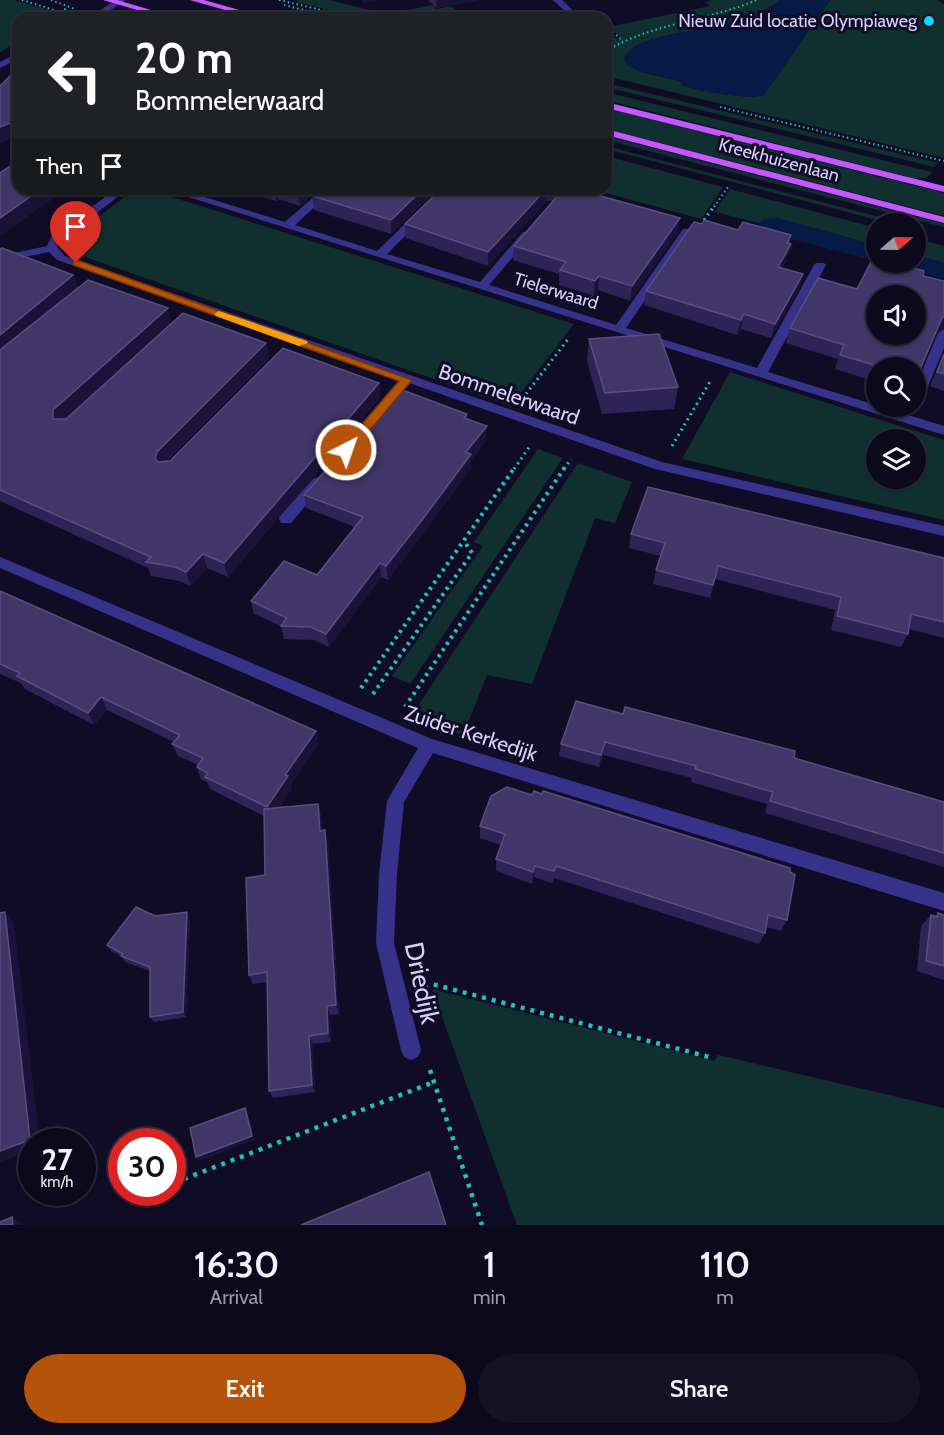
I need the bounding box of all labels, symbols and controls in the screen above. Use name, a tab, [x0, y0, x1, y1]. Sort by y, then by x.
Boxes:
place label: Nieuw Zuid locatie Olympiaweg	[678, 10, 918, 32]
marker: Nieuw Zuid locatie Olympiaweg	[922, 14, 936, 28]
text: 20 m	[135, 32, 233, 84]
icon: left	[36, 36, 114, 114]
text: Bommelerwaard	[135, 84, 324, 117]
street label: Kreekhuizenlaan	[716, 133, 842, 187]
icon: arrive	[95, 150, 128, 183]
text: Then	[36, 153, 83, 180]
pin	[50, 201, 101, 263]
icon: arrive	[59, 210, 92, 243]
north arrow	[866, 213, 926, 273]
map controls	[866, 213, 926, 489]
street label: Tielerwaard	[511, 268, 601, 314]
button: sound	[866, 285, 926, 345]
button: search	[866, 357, 926, 417]
street label: Bommelerwaard	[435, 358, 583, 430]
position arrow	[314, 418, 378, 482]
button: layers	[866, 429, 926, 489]
street label: Zuider Kerkedijk	[401, 700, 541, 767]
street label: Driedijk	[398, 939, 446, 1027]
speed limit sign: 30	[108, 1128, 186, 1206]
text: 27	[41, 1141, 73, 1178]
text: km/h	[41, 1173, 73, 1191]
text: 16:30	[194, 1242, 279, 1286]
text: 1	[483, 1242, 496, 1286]
text: 110	[700, 1242, 750, 1286]
text: Arrival	[210, 1285, 263, 1309]
text: min	[473, 1285, 506, 1309]
text: m	[716, 1285, 734, 1309]
button: Exit	[24, 1354, 466, 1423]
button: Share	[478, 1354, 920, 1423]

